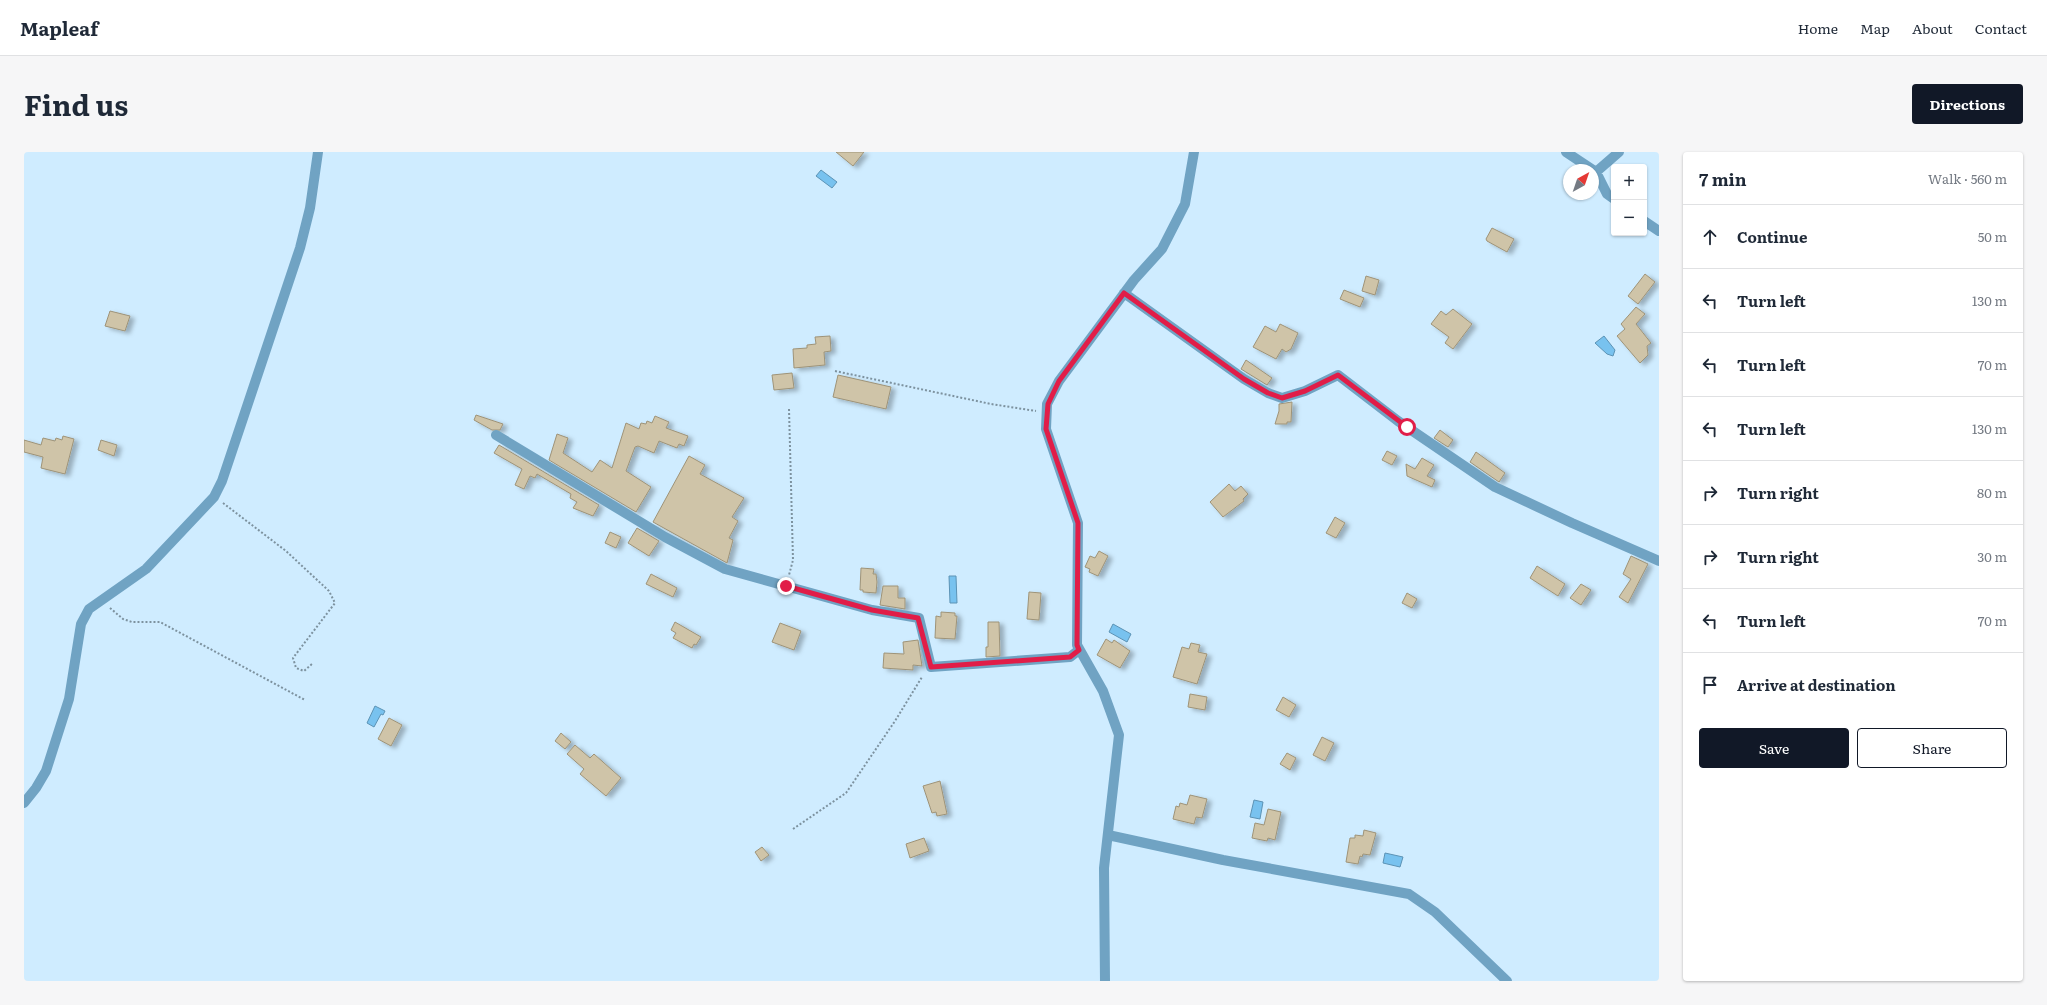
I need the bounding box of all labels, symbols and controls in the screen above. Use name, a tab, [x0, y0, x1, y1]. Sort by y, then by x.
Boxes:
text: Mapleaf	[20, 14, 98, 42]
text: Home	[1798, 18, 1838, 38]
text: Map	[1860, 18, 1890, 38]
text: About	[1912, 18, 1953, 38]
text: Contact	[1975, 18, 2027, 38]
text: Find us	[24, 83, 128, 125]
button: Directions	[1912, 84, 2023, 124]
north arrow	[1563, 164, 1599, 200]
map controls	[1611, 164, 1647, 236]
button: +	[1611, 164, 1647, 200]
text: 7 min	[1699, 166, 1747, 191]
text: Walk · 560 m	[1928, 169, 2007, 188]
button: −	[1611, 200, 1647, 236]
text: Continue	[1737, 225, 1807, 248]
icon: ahead	[1699, 226, 1721, 248]
text: 50 m	[1978, 227, 2007, 246]
text: Turn left	[1737, 289, 1806, 312]
icon: left	[1699, 290, 1721, 312]
text: 130 m	[1972, 291, 2007, 310]
text: Turn left	[1737, 353, 1806, 376]
icon: left	[1699, 354, 1721, 376]
text: 70 m	[1978, 355, 2007, 374]
text: Turn left	[1737, 417, 1806, 440]
route start	[1398, 418, 1416, 436]
icon: left	[1699, 418, 1721, 440]
text: 130 m	[1972, 419, 2007, 438]
text: Turn right	[1737, 481, 1819, 504]
icon: right	[1699, 482, 1721, 504]
text: 80 m	[1977, 483, 2007, 502]
text: Turn right	[1737, 545, 1819, 568]
icon: right	[1699, 546, 1721, 568]
text: 30 m	[1977, 547, 2007, 566]
route end	[777, 577, 795, 595]
text: Turn left	[1737, 609, 1806, 632]
icon: left	[1699, 610, 1721, 632]
text: 70 m	[1978, 611, 2007, 630]
text: Arrive at destination	[1737, 673, 1896, 696]
icon: arrive	[1699, 674, 1721, 696]
button: Save	[1699, 728, 1849, 768]
button: Share	[1857, 728, 2007, 768]

